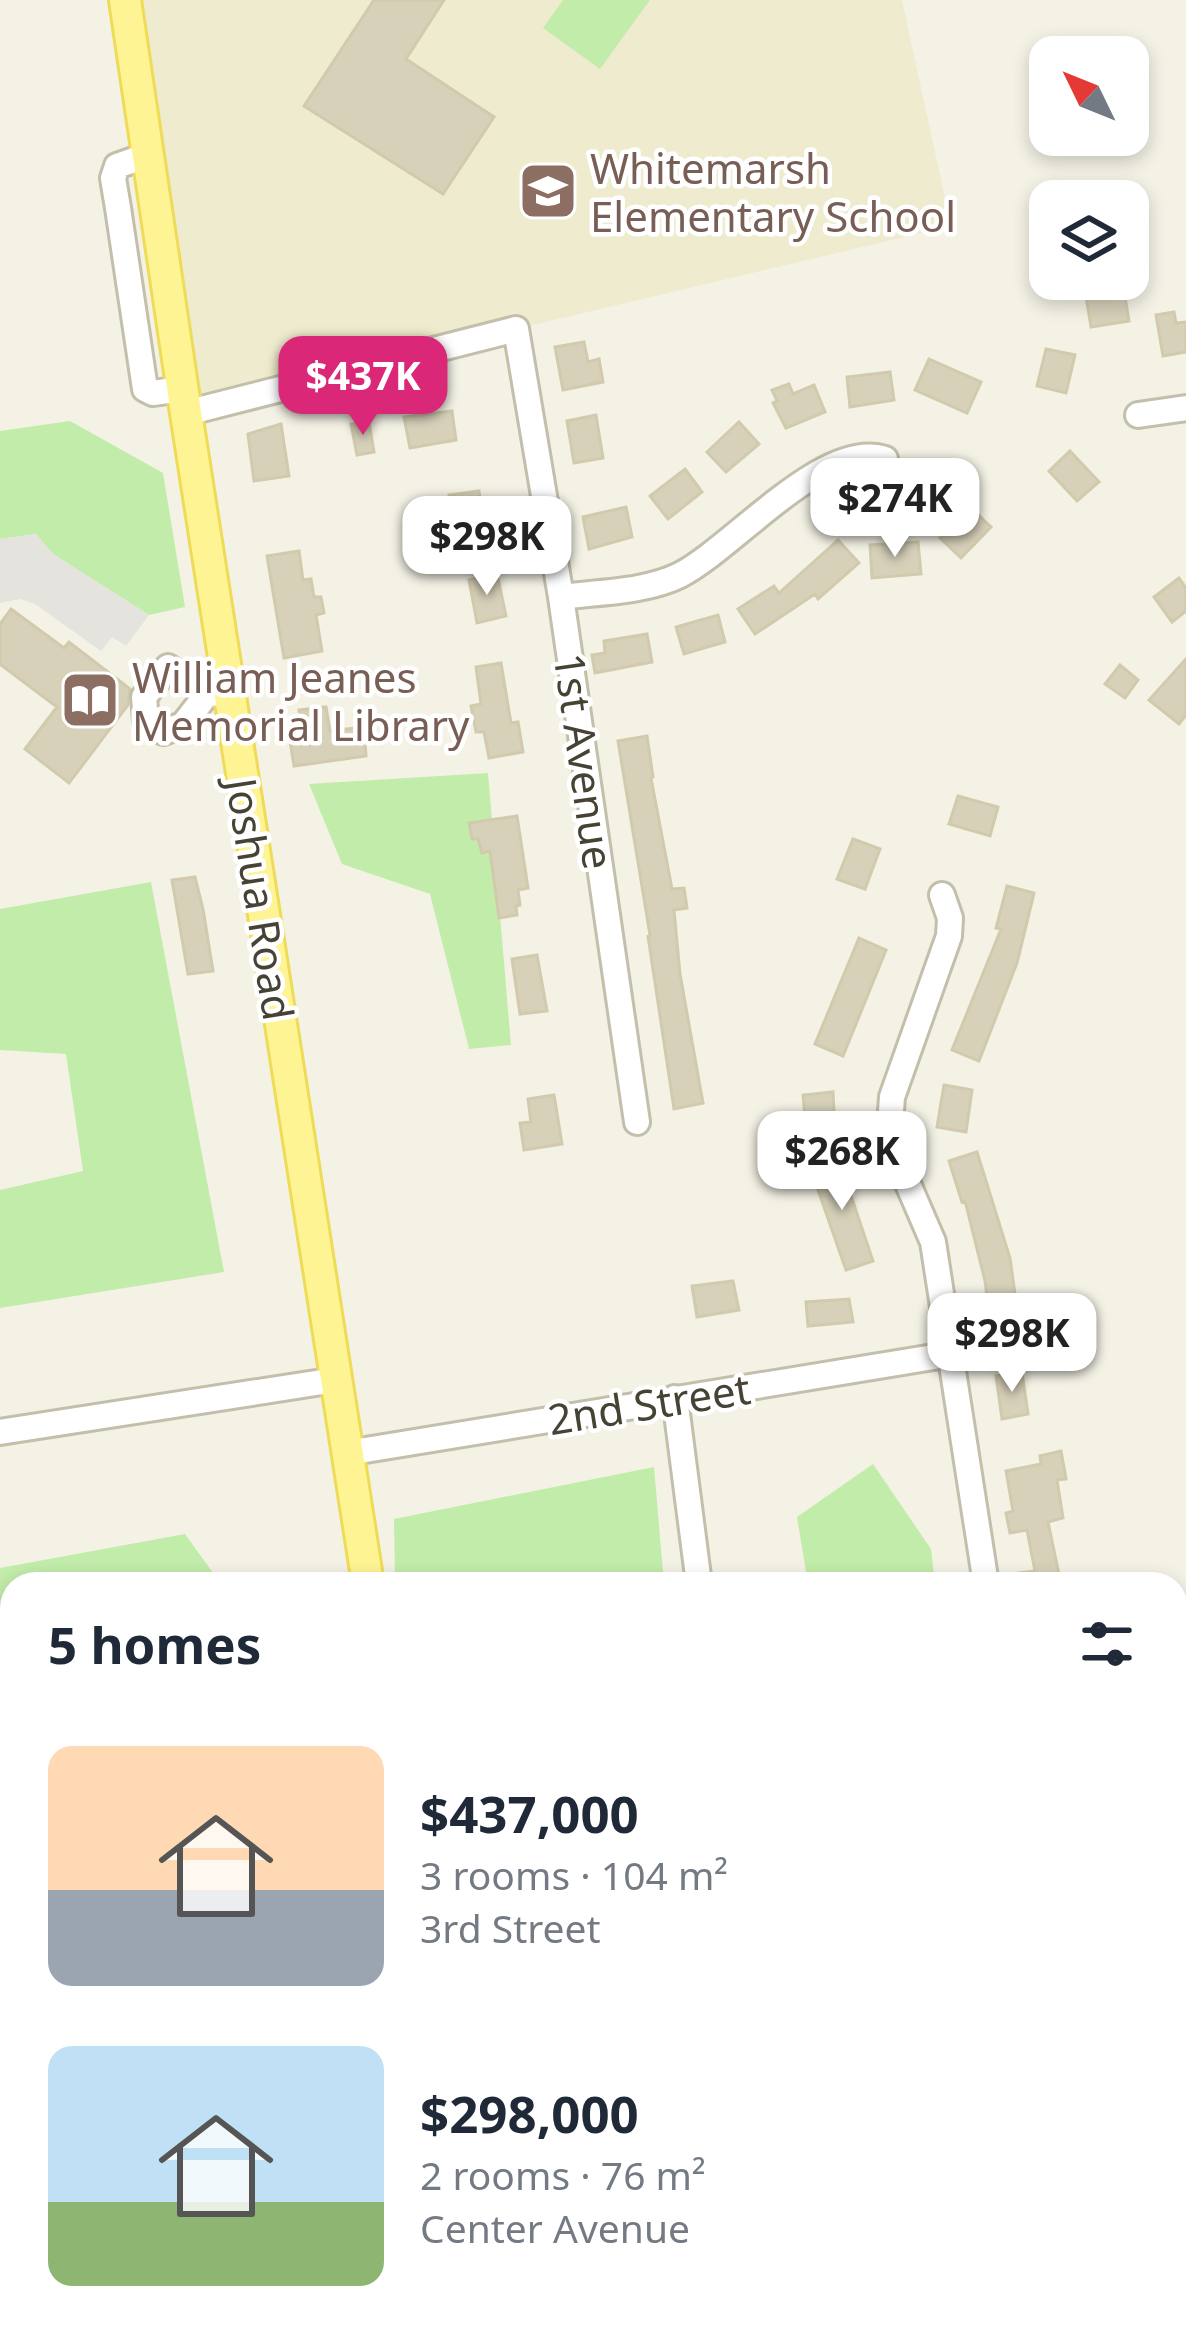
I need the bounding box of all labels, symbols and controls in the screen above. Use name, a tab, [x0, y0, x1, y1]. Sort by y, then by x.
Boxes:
north arrow	[1029, 36, 1149, 156]
map controls	[1029, 36, 1149, 300]
place label: Whitemarsh Elementary School	[590, 139, 956, 244]
school or university icon: Whitemarsh Elementary School	[517, 160, 579, 222]
button: layers	[1029, 180, 1149, 300]
pin: $437K	[279, 336, 447, 438]
text: $437K	[305, 348, 421, 401]
pin: $274K	[811, 458, 979, 560]
text: $274K	[837, 470, 953, 523]
pin: $298K	[403, 496, 571, 598]
text: $298K	[429, 508, 545, 561]
place label: William Jeanes Memorial Library	[132, 648, 470, 753]
street label: 1st Avenue	[542, 649, 628, 873]
library icon: William Jeanes Memorial Library	[59, 669, 121, 731]
street label: Joshua Road	[213, 770, 308, 1024]
pin: $268K	[758, 1111, 926, 1213]
text: $268K	[784, 1123, 900, 1176]
pin: $298K	[928, 1293, 1096, 1395]
text: $298K	[954, 1305, 1070, 1358]
street label: 2nd Street	[544, 1359, 754, 1447]
text: 5 homes	[48, 1609, 261, 1679]
icon: filters	[1074, 1611, 1140, 1677]
text: $437,000	[420, 1778, 639, 1848]
icon: home	[144, 1794, 288, 1938]
text: 3 rooms · 104 m²	[420, 1848, 728, 1901]
text: 3rd Street	[420, 1901, 601, 1954]
text: $298,000	[420, 2078, 639, 2148]
icon: home	[144, 2094, 288, 2238]
text: 2 rooms · 76 m²	[420, 2148, 706, 2201]
text: Center Avenue	[420, 2201, 690, 2254]

